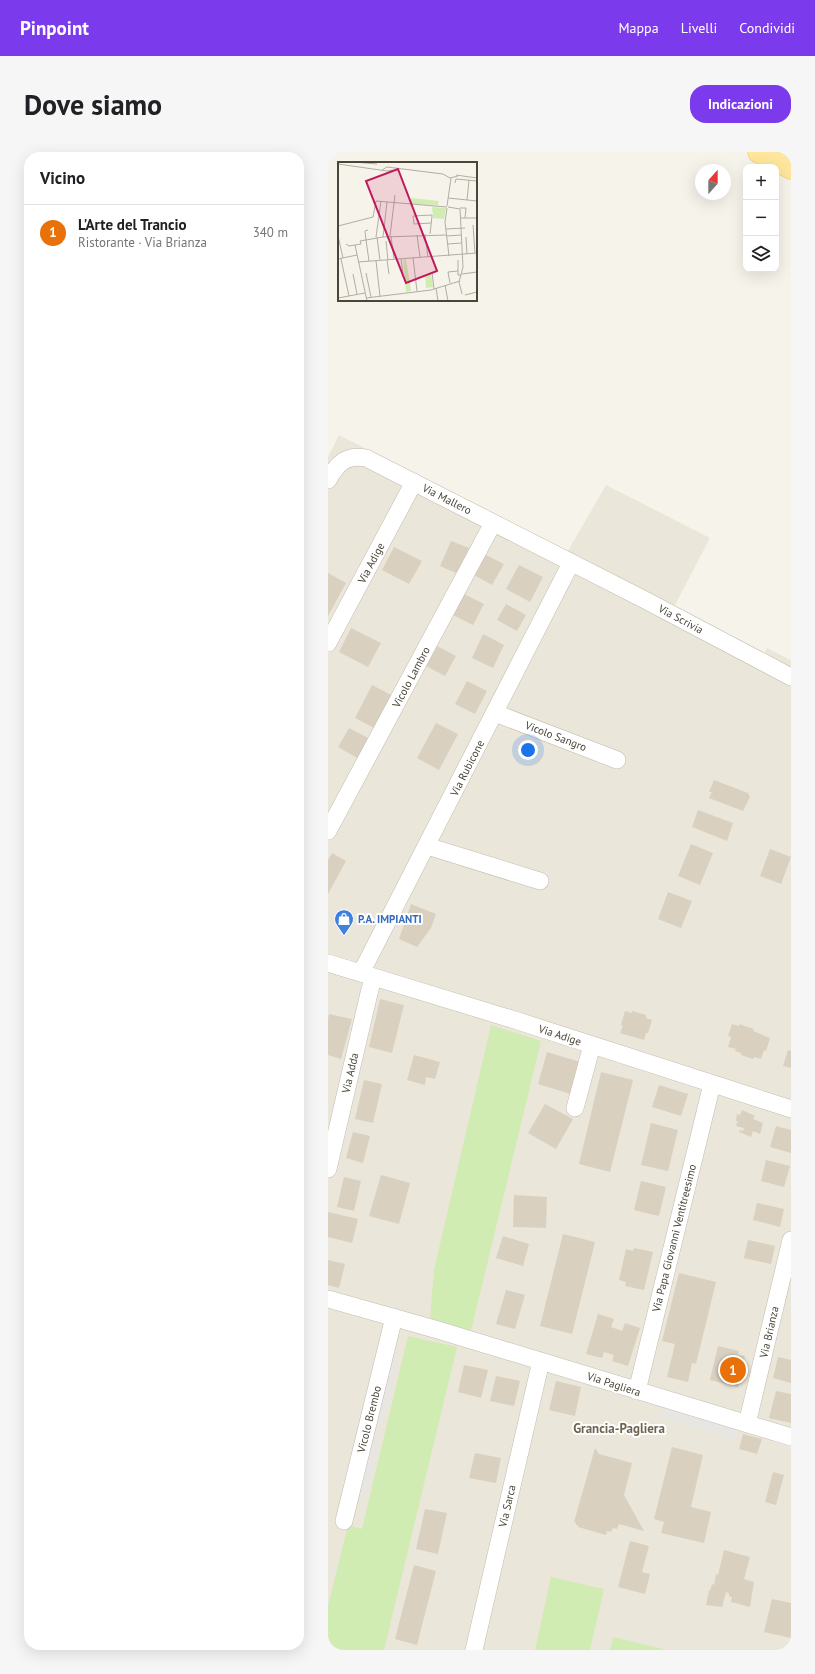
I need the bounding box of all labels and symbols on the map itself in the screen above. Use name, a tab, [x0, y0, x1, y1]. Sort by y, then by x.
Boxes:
inset map	[338, 162, 477, 301]
north arrow	[695, 164, 731, 200]
street label: Via Mallero	[419, 480, 474, 517]
street label: Via Adige	[354, 540, 388, 587]
street label: Via Scrivia	[655, 601, 706, 637]
street label: Vicolo Lambro	[389, 644, 433, 711]
street label: Vicolo Sangro	[522, 718, 589, 754]
street label: Via Rubicone	[446, 737, 487, 799]
your location	[518, 740, 538, 760]
shop icon: P.A. IMPIANTI	[333, 908, 355, 936]
place label: P.A. IMPIANTI	[358, 912, 422, 926]
street label: Via Adige	[536, 1021, 583, 1049]
street label: Via Adda	[338, 1051, 361, 1096]
street label: Via Papa Giovanni Ventitreesimo	[649, 1163, 699, 1314]
street label: Via Brianza	[756, 1305, 782, 1360]
pin: 1	[720, 1355, 746, 1385]
street label: Via Pagliera	[584, 1368, 643, 1399]
street label: Vicolo Brembo	[354, 1384, 384, 1455]
district label: Grancia-Pagliera	[573, 1420, 665, 1437]
street label: Via Sarca	[495, 1483, 519, 1530]

